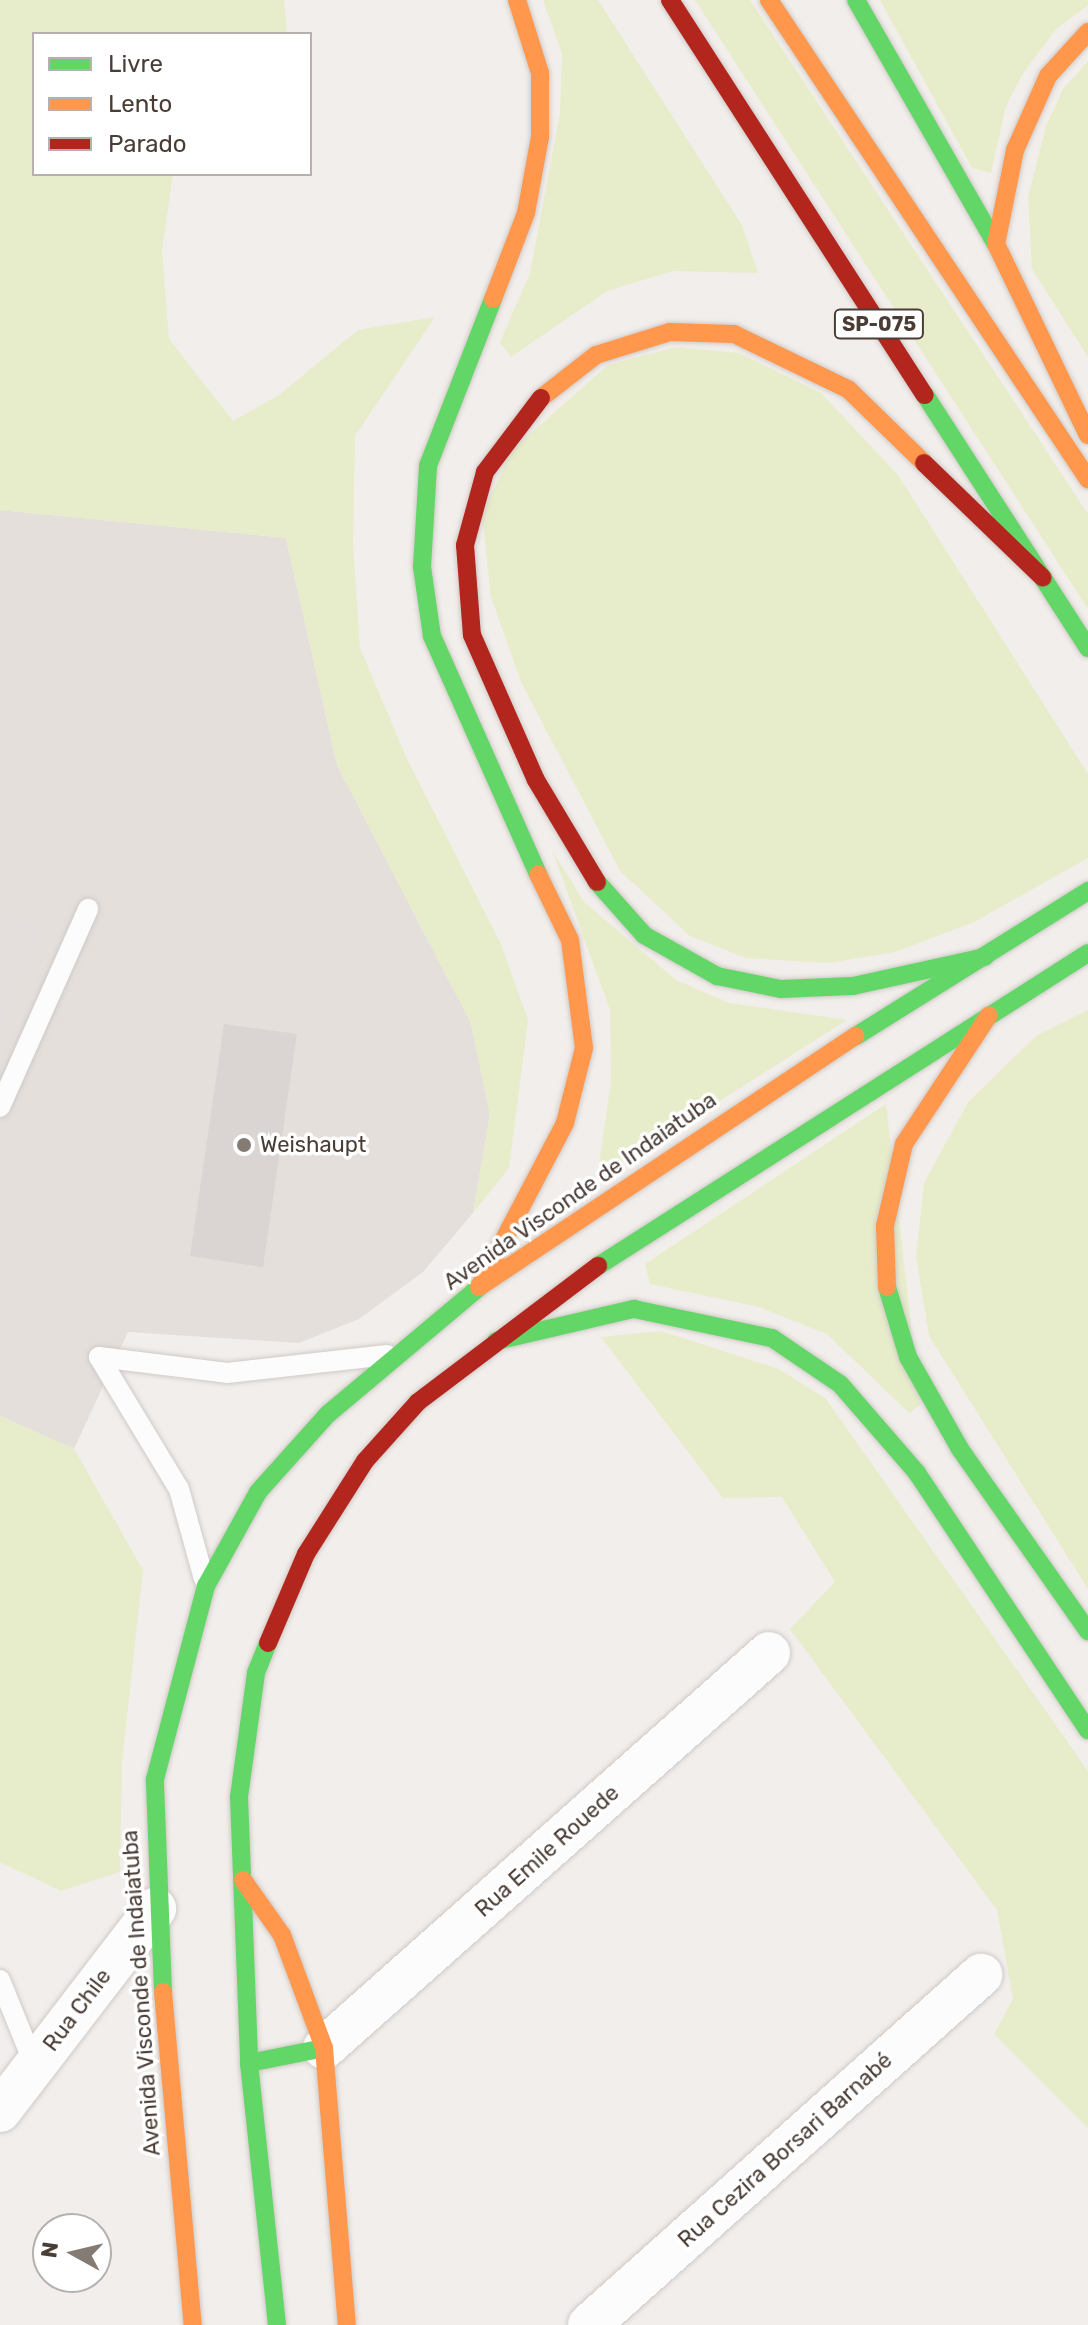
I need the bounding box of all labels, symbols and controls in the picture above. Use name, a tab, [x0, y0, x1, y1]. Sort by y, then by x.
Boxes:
legend	[32, 32, 312, 176]
text: Livre	[108, 50, 163, 78]
text: Lento	[108, 90, 172, 118]
text: Parado	[108, 130, 187, 158]
road number: SP-075	[833, 308, 925, 340]
street label: Avenida Visconde de Indaiatuba	[438, 1086, 722, 1296]
place label: Weishaupt	[260, 1132, 366, 1158]
marker: Weishaupt	[235, 1136, 253, 1154]
street label: Rua Emile Rouede	[470, 1780, 624, 1922]
street label: Avenida Visconde de Indaiatuba	[116, 1829, 166, 2157]
street label: Rua Chile	[38, 1964, 116, 2056]
street label: Rua Cezira Borsari Barnabé	[673, 2047, 897, 2253]
north arrow	[32, 2213, 112, 2293]
text: N	[35, 2240, 64, 2260]

